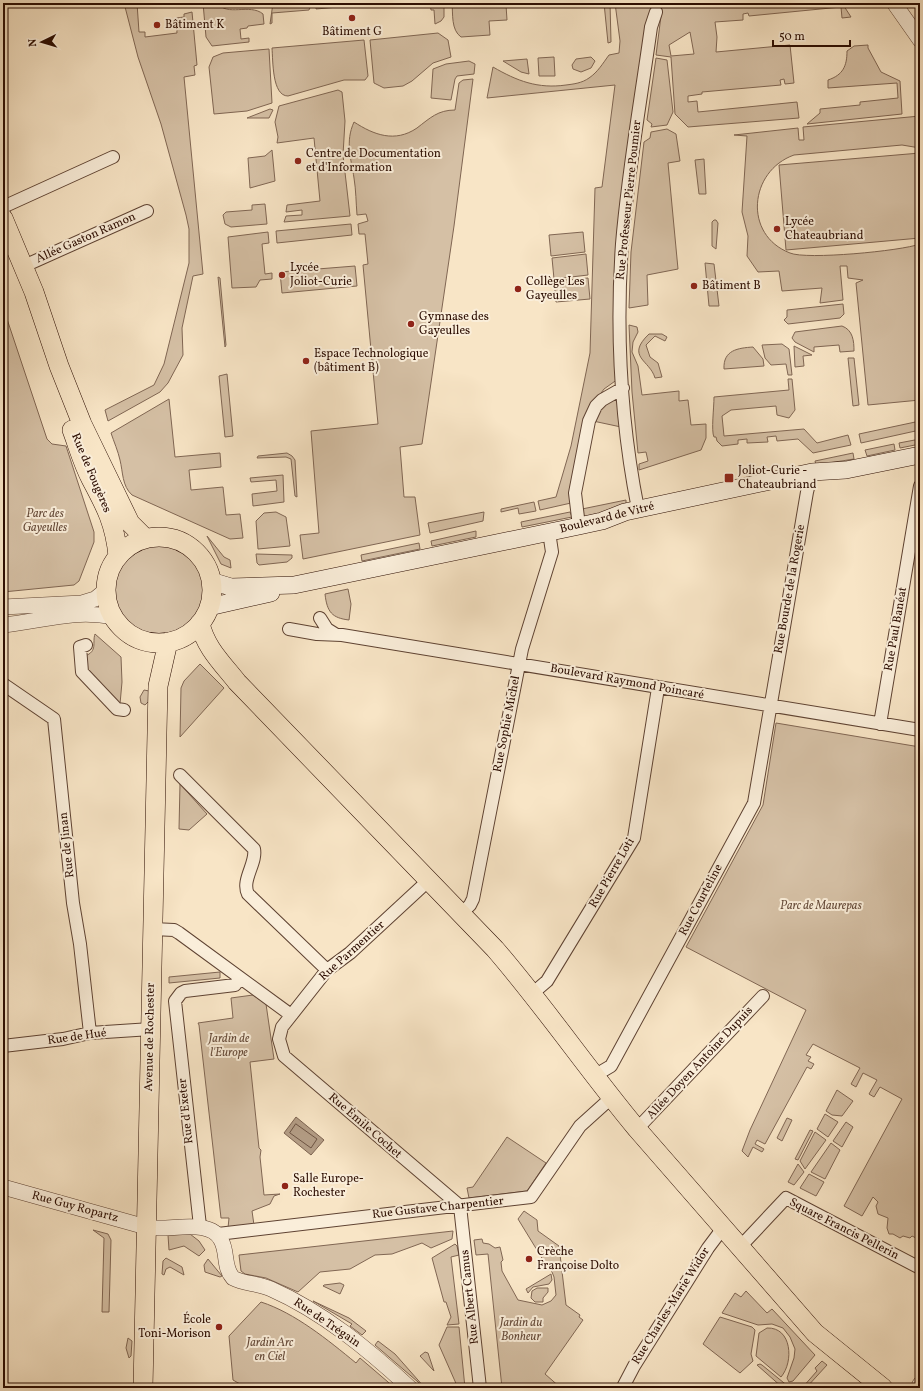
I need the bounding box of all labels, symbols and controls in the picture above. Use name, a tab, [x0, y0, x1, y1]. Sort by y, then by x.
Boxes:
marker: Bâtiment G	[347, 13, 357, 23]
place label: Bâtiment K	[165, 17, 224, 33]
marker: Bâtiment K	[152, 20, 162, 30]
north arrow	[22, 22, 62, 62]
scale bar	[773, 22, 850, 48]
place label: Bâtiment G	[322, 24, 382, 40]
text: 50 m	[779, 29, 805, 45]
text: N	[26, 38, 41, 47]
street label: Rue Professeur Pierre Poumier	[613, 119, 645, 281]
place label: Centre de Documentation et d'Information	[306, 146, 441, 176]
marker: Centre de Documentation et d'Information	[293, 156, 303, 166]
street label: Allée Gaston Ramon	[34, 209, 138, 267]
place label: Lycée Chateaubriand	[785, 214, 864, 244]
marker: Lycée Chateaubriand	[772, 224, 782, 234]
place label: Lycée Joliot-Curie	[290, 260, 352, 290]
marker: Lycée Joliot-Curie	[277, 270, 287, 280]
place label: Collège Les Gayeulles	[526, 274, 585, 304]
place label: Bâtiment B	[702, 278, 761, 294]
marker: Bâtiment B	[689, 281, 699, 291]
marker: Collège Les Gayeulles	[513, 284, 523, 294]
place label: Gymnase des Gayeulles	[419, 309, 489, 339]
marker: Gymnase des Gayeulles	[406, 319, 416, 329]
place label: Espace Technologique (bâtiment B)	[314, 346, 429, 376]
marker: Espace Technologique (bâtiment B)	[301, 356, 311, 366]
street label: Rue de Fougères	[67, 431, 115, 515]
place label: Joliot-Curie - Chateaubriand	[738, 463, 817, 493]
marker: Joliot-Curie - Chateaubriand	[723, 472, 735, 484]
street label: Boulevard de Vitré	[558, 498, 656, 537]
park label: Parc des Gayeulles	[23, 506, 68, 536]
street label: Rue Bourde de la Rogerie	[771, 523, 809, 655]
street label: Rue Paul Banéat	[881, 586, 911, 672]
street label: Boulevard Raymond Poincaré	[549, 661, 705, 703]
street label: Rue Sophie Michel	[490, 674, 524, 774]
street label: Rue de Jinan	[56, 811, 78, 879]
street label: Rue Pierre Loti	[585, 835, 639, 911]
street label: Rue Courteline	[675, 861, 727, 939]
park label: Parc de Maurepas	[780, 898, 862, 914]
street label: Rue Parmentier	[316, 917, 388, 985]
street label: Avenue de Rochester	[141, 983, 159, 1091]
street label: Allée Doyen Antoine Dupuis	[643, 1003, 757, 1123]
street label: Rue de Hué	[46, 1025, 108, 1049]
park label: Jardin de l'Europe	[208, 1031, 250, 1061]
street label: Rue d'Exeter	[175, 1077, 197, 1145]
street label: Rue Émile Cochet	[325, 1089, 406, 1162]
place label: Salle Europe- Rochester	[293, 1171, 364, 1201]
marker: Salle Europe- Rochester	[280, 1181, 290, 1191]
street label: Rue Guy Ropartz	[30, 1188, 120, 1226]
street label: Rue Gustave Charpentier	[371, 1193, 505, 1223]
street label: Square Francis Pellerin	[786, 1194, 902, 1264]
place label: Crèche Françoise Dolto	[537, 1244, 619, 1274]
street label: Rue Charles-Marie Widor	[628, 1244, 714, 1368]
street label: Rue Albert Camus	[457, 1249, 483, 1345]
marker: Crèche Françoise Dolto	[524, 1254, 534, 1264]
street label: Rue de Trégain	[290, 1295, 364, 1351]
place label: École Toni-Morison	[138, 1311, 211, 1342]
park label: Jardin du Bonheur	[499, 1315, 542, 1345]
marker: École Toni-Morison	[214, 1322, 224, 1332]
park label: Jardin Arc en Ciel	[245, 1335, 294, 1365]

